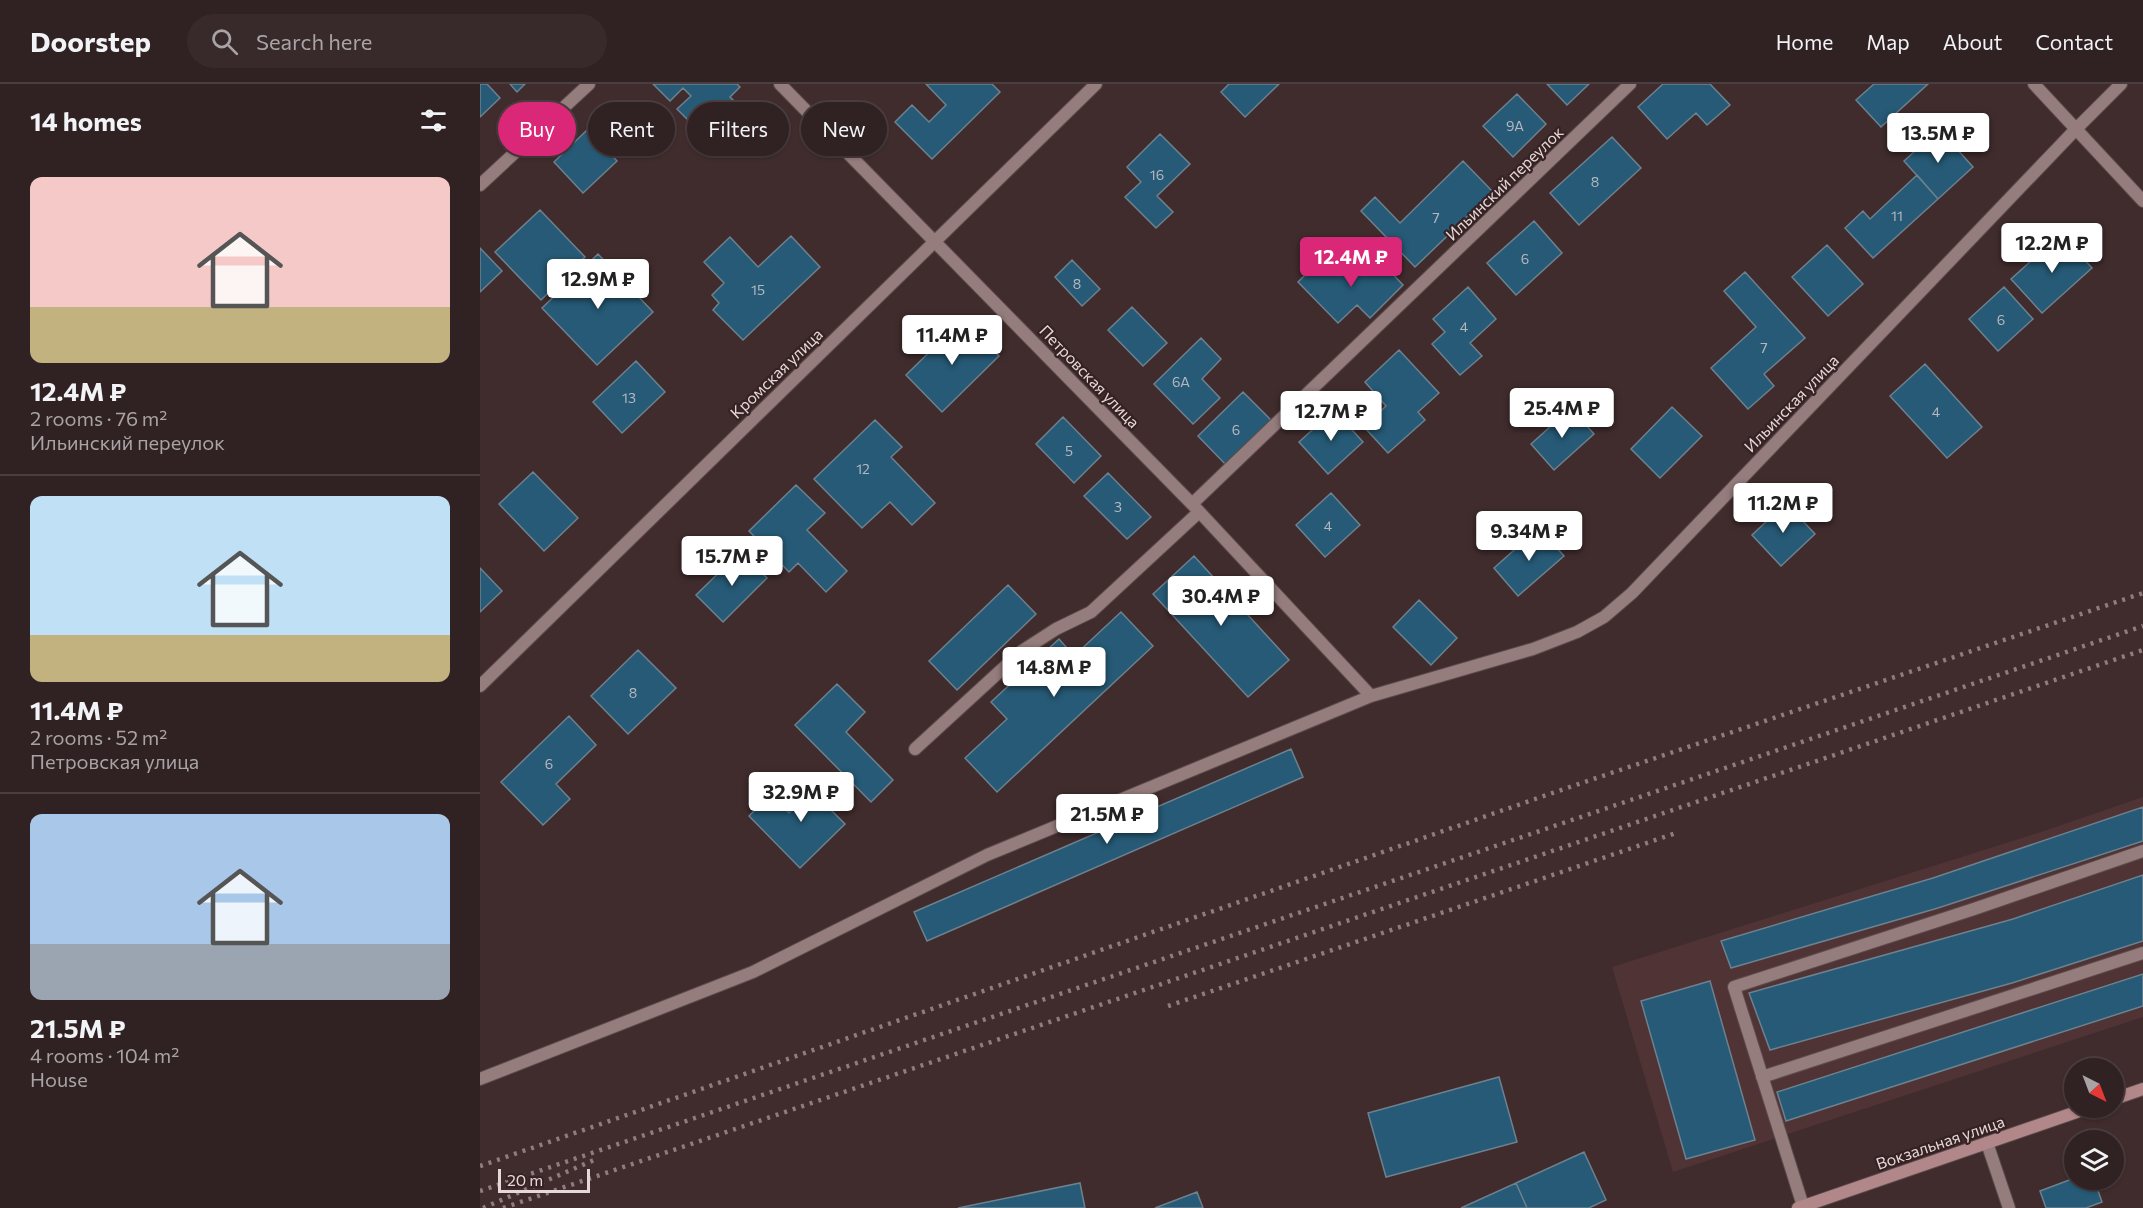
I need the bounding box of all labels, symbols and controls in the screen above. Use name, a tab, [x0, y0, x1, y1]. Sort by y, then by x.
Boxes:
search box	[187, 14, 607, 68]
text: Doorstep	[30, 24, 151, 58]
icon: search	[208, 25, 241, 58]
text: Search here	[256, 28, 372, 55]
text: Home	[1776, 29, 1833, 54]
text: Map	[1866, 29, 1910, 54]
text: About	[1943, 29, 2002, 54]
text: Contact	[2035, 29, 2113, 54]
chip: Buy	[498, 102, 576, 156]
chip: Rent	[588, 102, 675, 156]
chip: Filters	[687, 102, 789, 156]
chip: New	[801, 102, 887, 156]
icon: filters	[417, 104, 450, 137]
text: 14 homes	[30, 105, 142, 136]
pin: 13.5M ₽	[1883, 113, 1993, 164]
house number: 9А	[1506, 117, 1524, 134]
text: 13.5M ₽	[1901, 120, 1975, 144]
street label: Ильинский переулок	[1441, 122, 1567, 244]
house number: 16	[1150, 166, 1164, 183]
house number: 8	[1591, 173, 1599, 190]
house number: 11	[1891, 207, 1903, 224]
house number: 7	[1432, 209, 1440, 226]
icon: home	[186, 216, 294, 324]
pin: 12.2M ₽	[1997, 223, 2107, 274]
text: 12.2M ₽	[2015, 230, 2089, 254]
pin: 12.4M ₽	[1296, 237, 1406, 288]
text: 12.4M ₽	[1314, 244, 1388, 268]
house number: 6	[1521, 250, 1529, 267]
pin: 12.9M ₽	[543, 259, 653, 310]
text: 12.9M ₽	[561, 266, 635, 290]
house number: 8	[1073, 275, 1081, 292]
house number: 15	[751, 281, 765, 298]
house number: 6	[1997, 311, 2005, 328]
pin: 11.4M ₽	[897, 315, 1007, 366]
house number: 4	[1460, 318, 1469, 335]
street label: Петровская улица	[1036, 321, 1144, 431]
text: 11.4M ₽	[916, 322, 988, 346]
street label: Кромская улица	[726, 324, 826, 422]
house number: 7	[1760, 339, 1768, 356]
street label: Ильинская улица	[1740, 350, 1842, 456]
house number: 6А	[1172, 373, 1190, 390]
text: 12.4M ₽	[30, 375, 126, 406]
pin: 25.4M ₽	[1507, 388, 1617, 439]
house number: 13	[622, 389, 636, 406]
pin: 12.7M ₽	[1276, 391, 1386, 442]
text: 25.4M ₽	[1524, 395, 1600, 419]
text: 12.7M ₽	[1295, 398, 1367, 422]
house number: 4	[1932, 403, 1941, 420]
text: 2 rooms · 76 m²	[30, 406, 167, 430]
house number: 6	[1232, 421, 1240, 438]
text: Ильинский переулок	[30, 430, 225, 454]
house number: 5	[1065, 442, 1073, 459]
house number: 12	[856, 460, 870, 477]
pin: 11.2M ₽	[1728, 483, 1838, 534]
text: 11.2M ₽	[1747, 490, 1819, 514]
house number: 3	[1114, 498, 1122, 515]
pin: 9.34M ₽	[1474, 511, 1584, 562]
house number: 4	[1324, 517, 1333, 534]
text: 9.34M ₽	[1490, 518, 1568, 542]
icon: home	[186, 535, 294, 643]
pin: 15.7M ₽	[677, 536, 787, 587]
text: 15.7M ₽	[696, 543, 768, 567]
pin: 30.4M ₽	[1166, 576, 1276, 627]
text: 30.4M ₽	[1182, 583, 1260, 607]
pin: 14.8M ₽	[999, 647, 1109, 698]
text: 14.8M ₽	[1017, 654, 1091, 678]
house number: 8	[629, 684, 637, 701]
text: 11.4M ₽	[30, 694, 123, 725]
text: 2 rooms · 52 m²	[30, 725, 167, 749]
text: Петровская улица	[30, 749, 199, 773]
house number: 6	[545, 755, 553, 772]
pin: 32.9M ₽	[746, 772, 856, 823]
text: 32.9M ₽	[763, 779, 839, 803]
pin: 21.5M ₽	[1052, 794, 1162, 845]
text: 21.5M ₽	[1070, 801, 1144, 825]
icon: home	[186, 853, 294, 961]
text: 21.5M ₽	[30, 1012, 126, 1043]
text: 4 rooms · 104 m²	[30, 1043, 179, 1067]
north arrow	[2064, 1058, 2124, 1118]
map controls	[2064, 1058, 2124, 1190]
text: House	[30, 1067, 88, 1091]
street label: Вокзальная улица	[1873, 1111, 2007, 1173]
button: layers	[2064, 1130, 2124, 1190]
scale bar	[498, 1166, 590, 1194]
text: 20 m	[507, 1170, 543, 1189]

